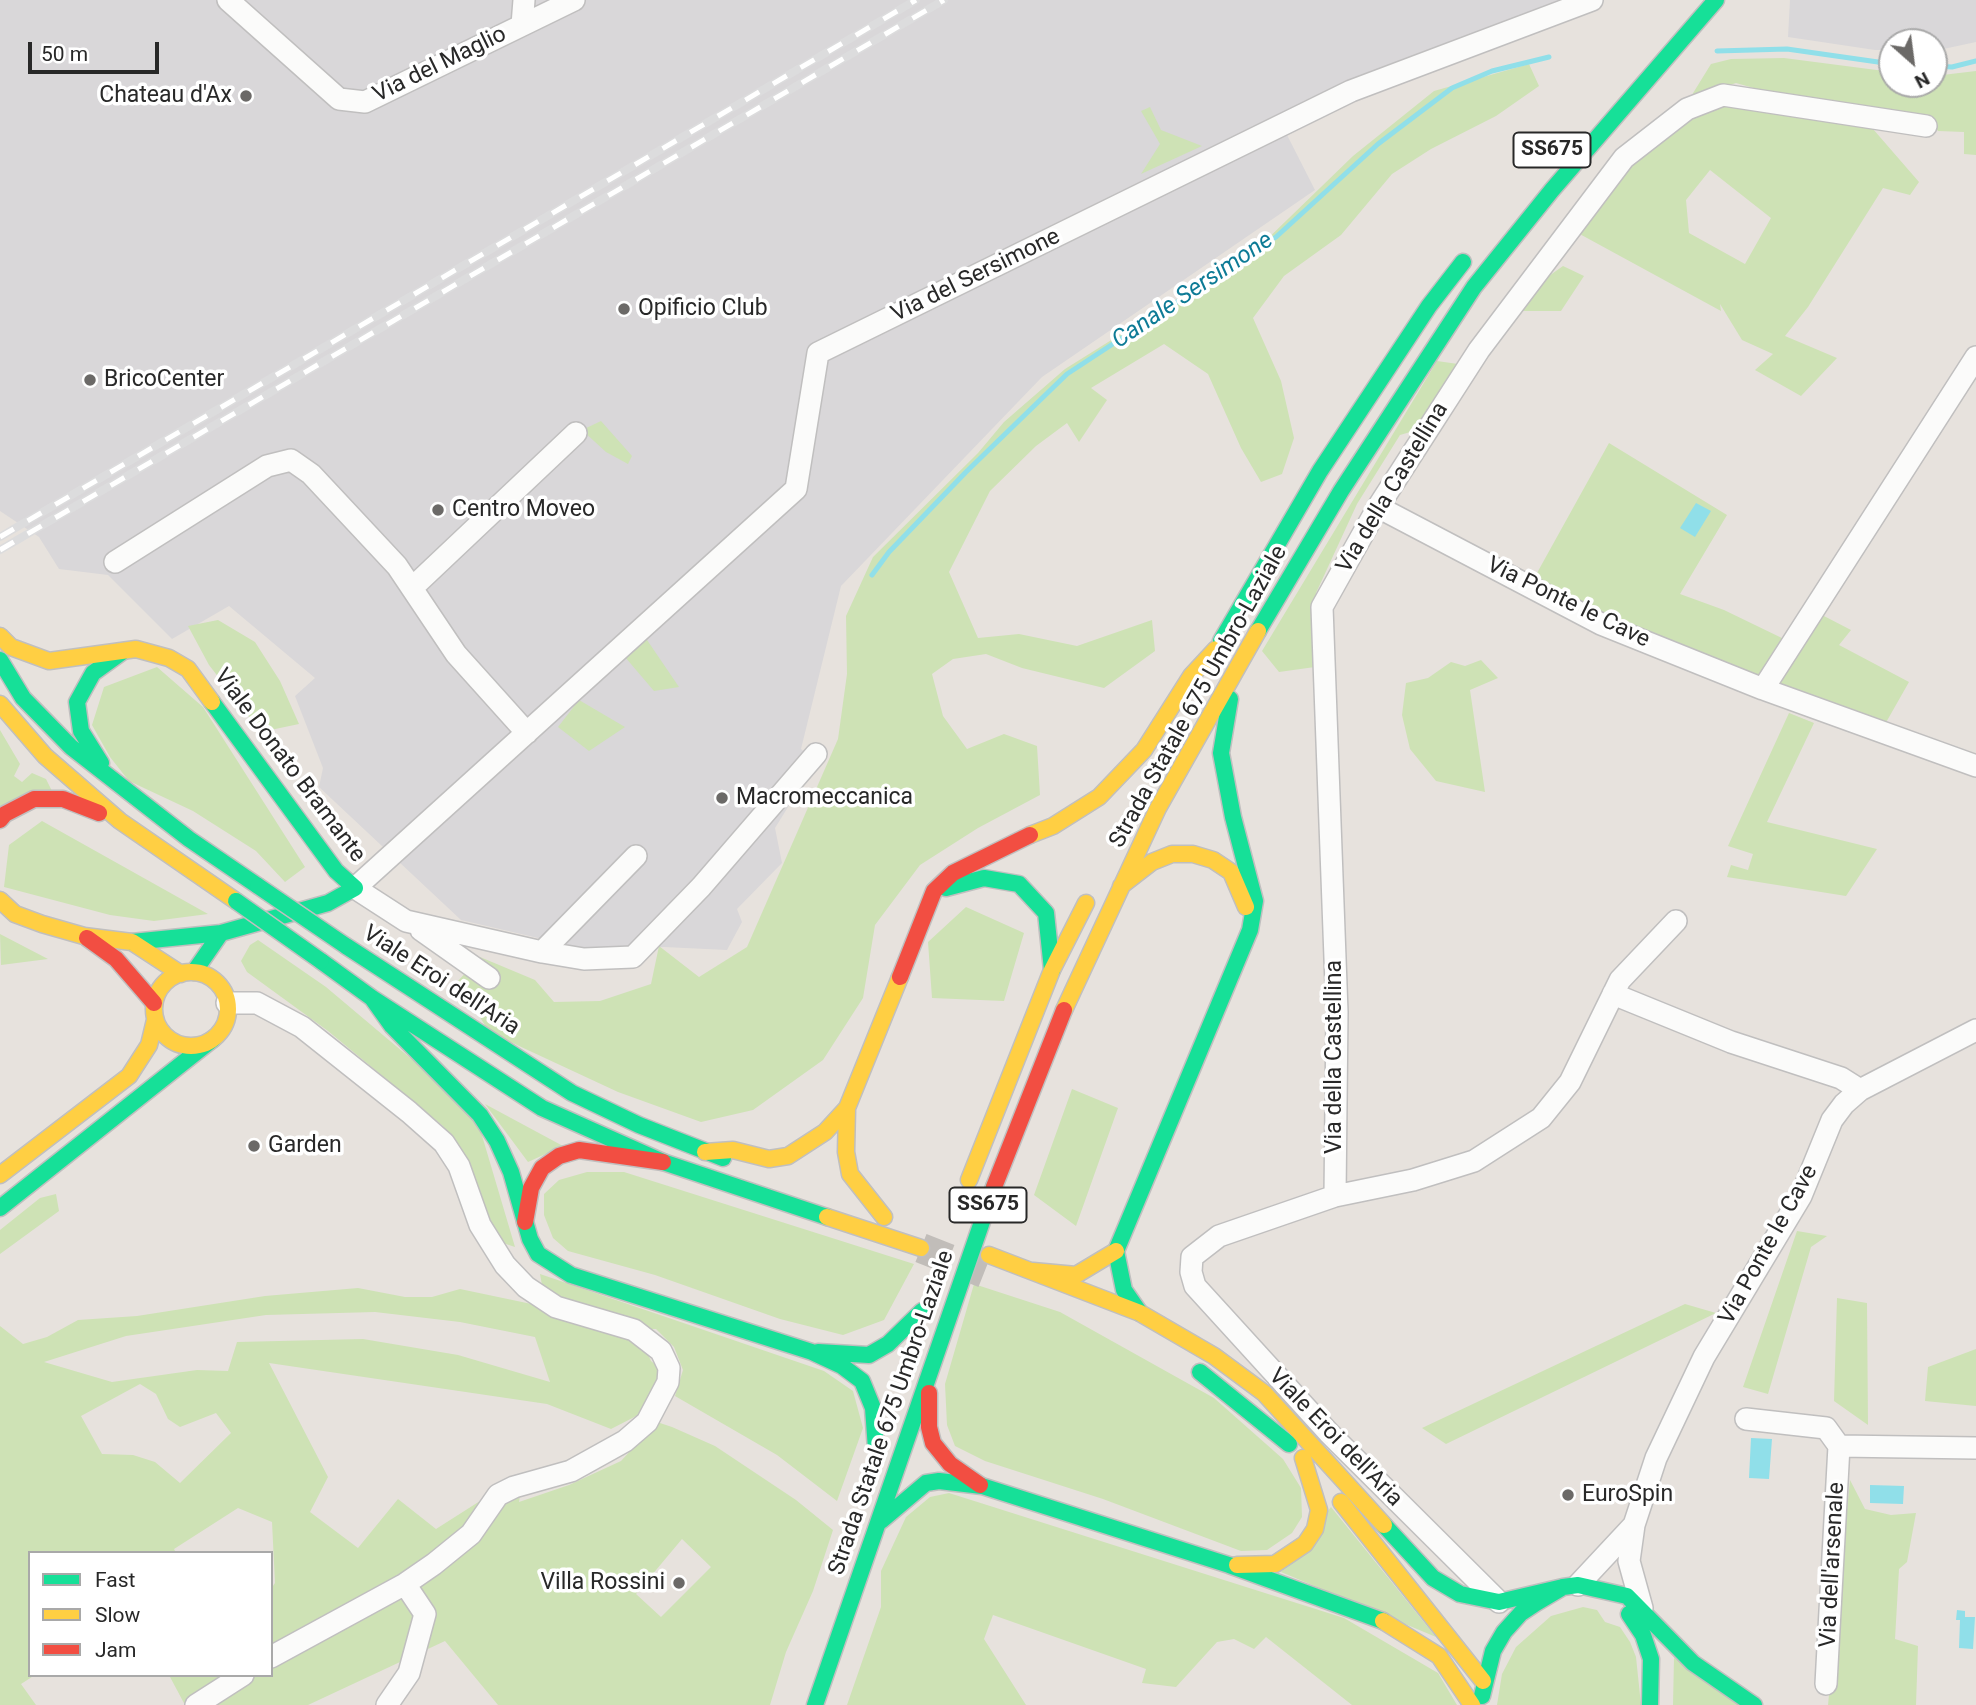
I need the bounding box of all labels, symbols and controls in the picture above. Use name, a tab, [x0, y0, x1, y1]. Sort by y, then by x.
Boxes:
street label: Via del Maglio	[369, 21, 511, 109]
scale bar	[32, 28, 163, 72]
north arrow	[1878, 28, 1948, 98]
text: 50 m	[41, 42, 88, 66]
text: N	[1911, 67, 1933, 94]
place label: Chateau d'Ax	[99, 82, 232, 110]
marker: Chateau d'Ax	[238, 88, 254, 104]
road number: SS675	[1514, 132, 1590, 168]
street label: Via del Sersimone	[887, 223, 1065, 329]
water label: Canale Sersimone	[1107, 227, 1279, 355]
place label: Opificio Club	[638, 295, 768, 323]
marker: Opificio Club	[616, 301, 632, 317]
place label: BricoCenter	[104, 366, 224, 394]
marker: BricoCenter	[82, 372, 98, 388]
street label: Via della Castellina	[1331, 398, 1455, 578]
place label: Centro Moveo	[452, 496, 595, 524]
marker: Centro Moveo	[430, 502, 446, 518]
street label: Strada Statale 675 Umbro-Laziale	[1104, 541, 1294, 853]
street label: Via Ponte le Cave	[1482, 552, 1654, 654]
street label: Viale Donato Bramante	[207, 664, 371, 868]
place label: Macromeccanica	[736, 784, 913, 812]
marker: Macromeccanica	[714, 790, 730, 806]
street label: Viale Eroi dell'Aria	[357, 920, 525, 1042]
street label: Via della Castellina	[1321, 960, 1349, 1154]
place label: Garden	[268, 1132, 342, 1160]
marker: Garden	[246, 1138, 262, 1154]
street label: Via Ponte le Cave	[1714, 1160, 1824, 1330]
road number: SS675	[950, 1188, 1026, 1222]
street label: Strada Statale 675 Umbro-Laziale	[823, 1247, 961, 1579]
street label: Viale Eroi dell'Aria	[1262, 1363, 1408, 1513]
place label: EuroSpin	[1582, 1481, 1673, 1509]
street label: Via dell'arsenale	[1815, 1482, 1851, 1648]
marker: EuroSpin	[1560, 1487, 1576, 1503]
legend	[28, 1551, 273, 1677]
text: Fast	[95, 1568, 135, 1592]
place label: Villa Rossini	[540, 1569, 665, 1597]
marker: Villa Rossini	[671, 1575, 687, 1591]
text: Slow	[95, 1603, 140, 1627]
text: Jam	[95, 1638, 136, 1662]

